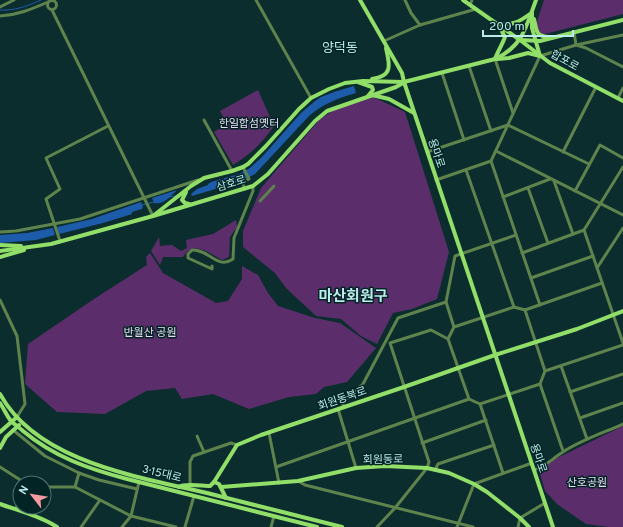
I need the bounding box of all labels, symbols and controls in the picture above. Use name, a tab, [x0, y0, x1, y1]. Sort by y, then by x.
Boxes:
scale bar	[483, 12, 573, 38]
text: 200 m	[489, 19, 525, 35]
district label: 양덕동	[322, 41, 358, 57]
street label: 합포로	[548, 47, 581, 74]
park label: 한일합섬옛터	[219, 117, 279, 131]
street label: 용마로	[424, 137, 448, 170]
street label: 삼호로	[215, 173, 248, 195]
district label: 마산회원구	[318, 288, 388, 307]
park label: 반월산 공원	[123, 326, 177, 340]
street label: 회원동북로	[316, 384, 369, 414]
street label: 용마로	[526, 442, 550, 475]
street label: 회원동로	[363, 453, 403, 467]
street label: 3·15대로	[141, 462, 183, 486]
north arrow	[12, 475, 52, 515]
park label: 산호공원	[567, 476, 607, 490]
text: N	[16, 483, 32, 497]

